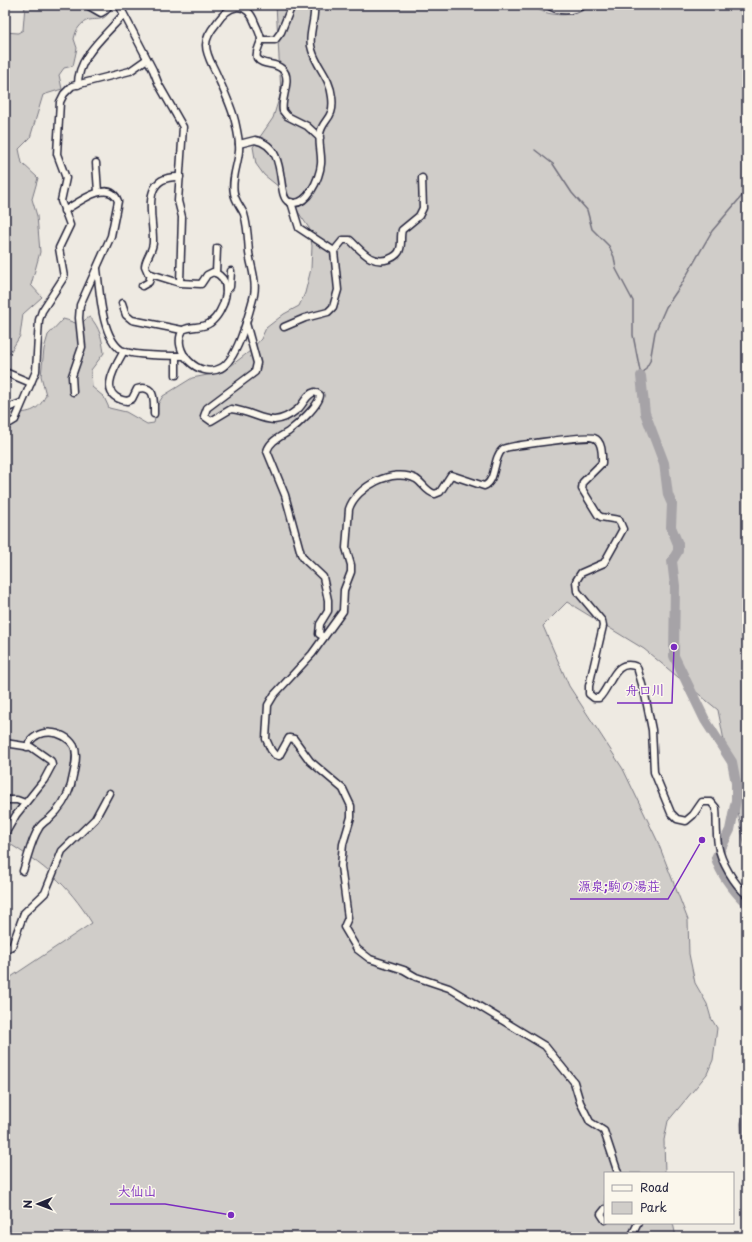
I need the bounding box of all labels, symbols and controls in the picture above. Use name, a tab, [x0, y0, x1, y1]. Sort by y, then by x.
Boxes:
callout: 舟口川	[617, 678, 672, 703]
text: 舟口川	[625, 680, 665, 699]
callout: 源泉;駒の湯荘	[570, 874, 668, 899]
text: 源泉;駒の湯荘	[578, 876, 660, 895]
legend	[604, 1172, 734, 1224]
text: Road	[640, 1178, 669, 1196]
callout: 大仙山	[110, 1179, 165, 1204]
text: 大仙山	[117, 1181, 157, 1200]
north arrow	[18, 1184, 58, 1224]
text: Park	[640, 1198, 667, 1216]
text: N	[19, 1199, 36, 1209]

